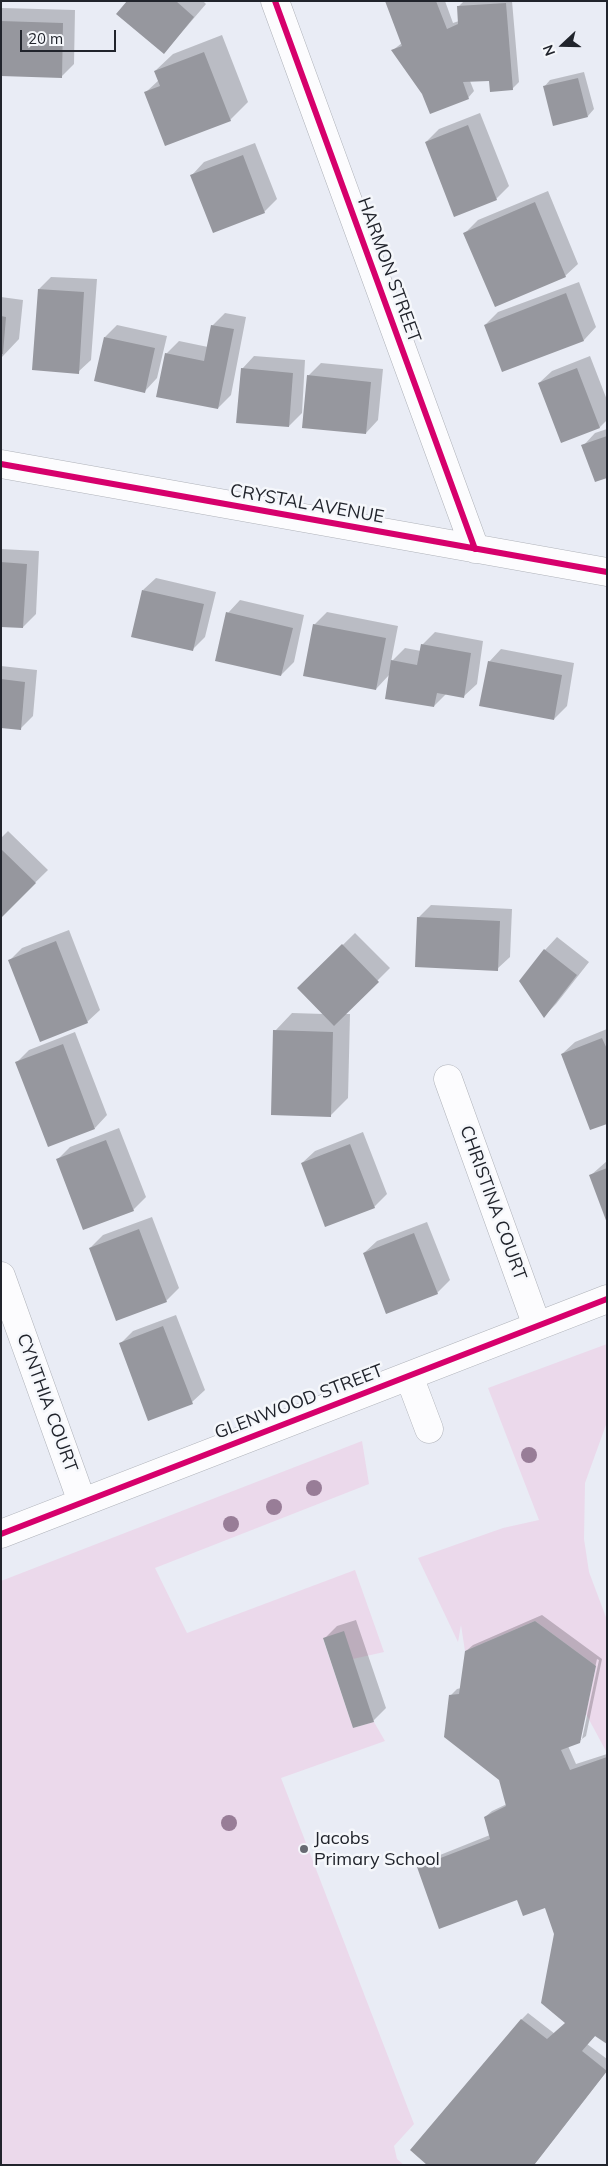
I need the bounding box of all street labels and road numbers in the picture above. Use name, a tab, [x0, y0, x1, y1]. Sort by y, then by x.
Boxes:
street label: HARMON STREET	[353, 194, 425, 346]
street label: CRYSTAL AVENUE	[228, 480, 386, 528]
street label: CHRISTINA COURT	[455, 1123, 531, 1283]
street label: CYNTHIA COURT	[12, 1331, 82, 1475]
street label: GLENWOOD STREET	[212, 1360, 386, 1444]

